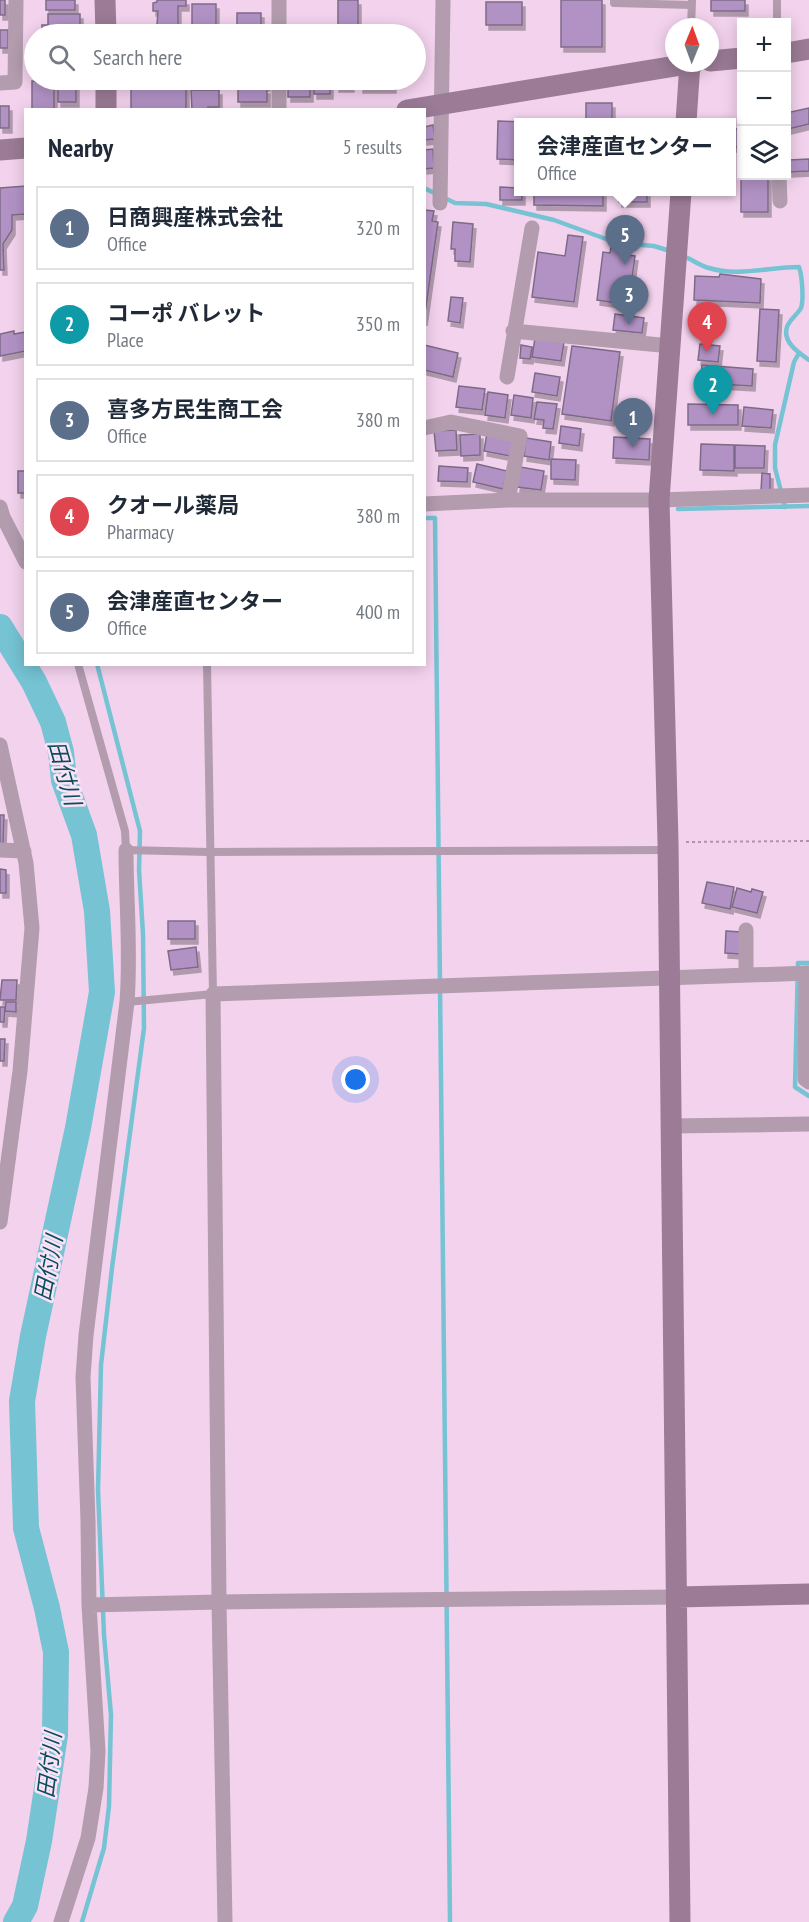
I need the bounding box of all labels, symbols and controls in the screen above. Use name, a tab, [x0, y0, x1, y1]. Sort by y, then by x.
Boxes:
north arrow	[665, 18, 719, 72]
map controls	[737, 18, 791, 180]
button: +	[737, 18, 791, 72]
search box	[24, 24, 426, 90]
icon: search	[45, 41, 78, 74]
text: Search here	[93, 43, 182, 71]
button: −	[737, 72, 791, 126]
popup	[514, 118, 736, 196]
button: layers	[737, 126, 791, 180]
text: Nearby	[48, 131, 113, 164]
text: 会津産直センター	[537, 132, 713, 160]
text: 5 results	[343, 134, 402, 160]
text: Office	[537, 160, 577, 186]
text: 日商興産株式会社	[107, 203, 283, 231]
text: 1	[65, 215, 74, 241]
text: 320 m	[356, 215, 400, 241]
pin: 5	[606, 216, 644, 265]
text: Office	[107, 231, 147, 257]
pin: 3	[610, 276, 648, 325]
text: コーポ バレット	[107, 299, 266, 327]
pin: 4	[688, 302, 726, 352]
text: 2	[65, 311, 74, 337]
text: 350 m	[356, 311, 400, 337]
text: Place	[107, 327, 144, 353]
pin: 2	[694, 366, 732, 415]
text: 喜多方民生商工会	[107, 395, 283, 423]
pin: 1	[614, 398, 652, 448]
text: 3	[65, 407, 74, 433]
text: 380 m	[356, 407, 400, 433]
text: Office	[107, 423, 147, 449]
text: クオール薬局	[107, 491, 239, 519]
text: 4	[65, 503, 74, 529]
text: 380 m	[356, 503, 400, 529]
text: Pharmacy	[107, 519, 174, 545]
text: 会津産直センター	[107, 587, 283, 615]
text: 5	[65, 599, 74, 625]
text: 400 m	[356, 599, 400, 625]
text: Office	[107, 615, 147, 641]
water label: 田付川	[42, 737, 88, 810]
your location	[341, 1065, 370, 1094]
water label: 田付川	[28, 1231, 68, 1303]
water label: 田付川	[31, 1729, 67, 1799]

